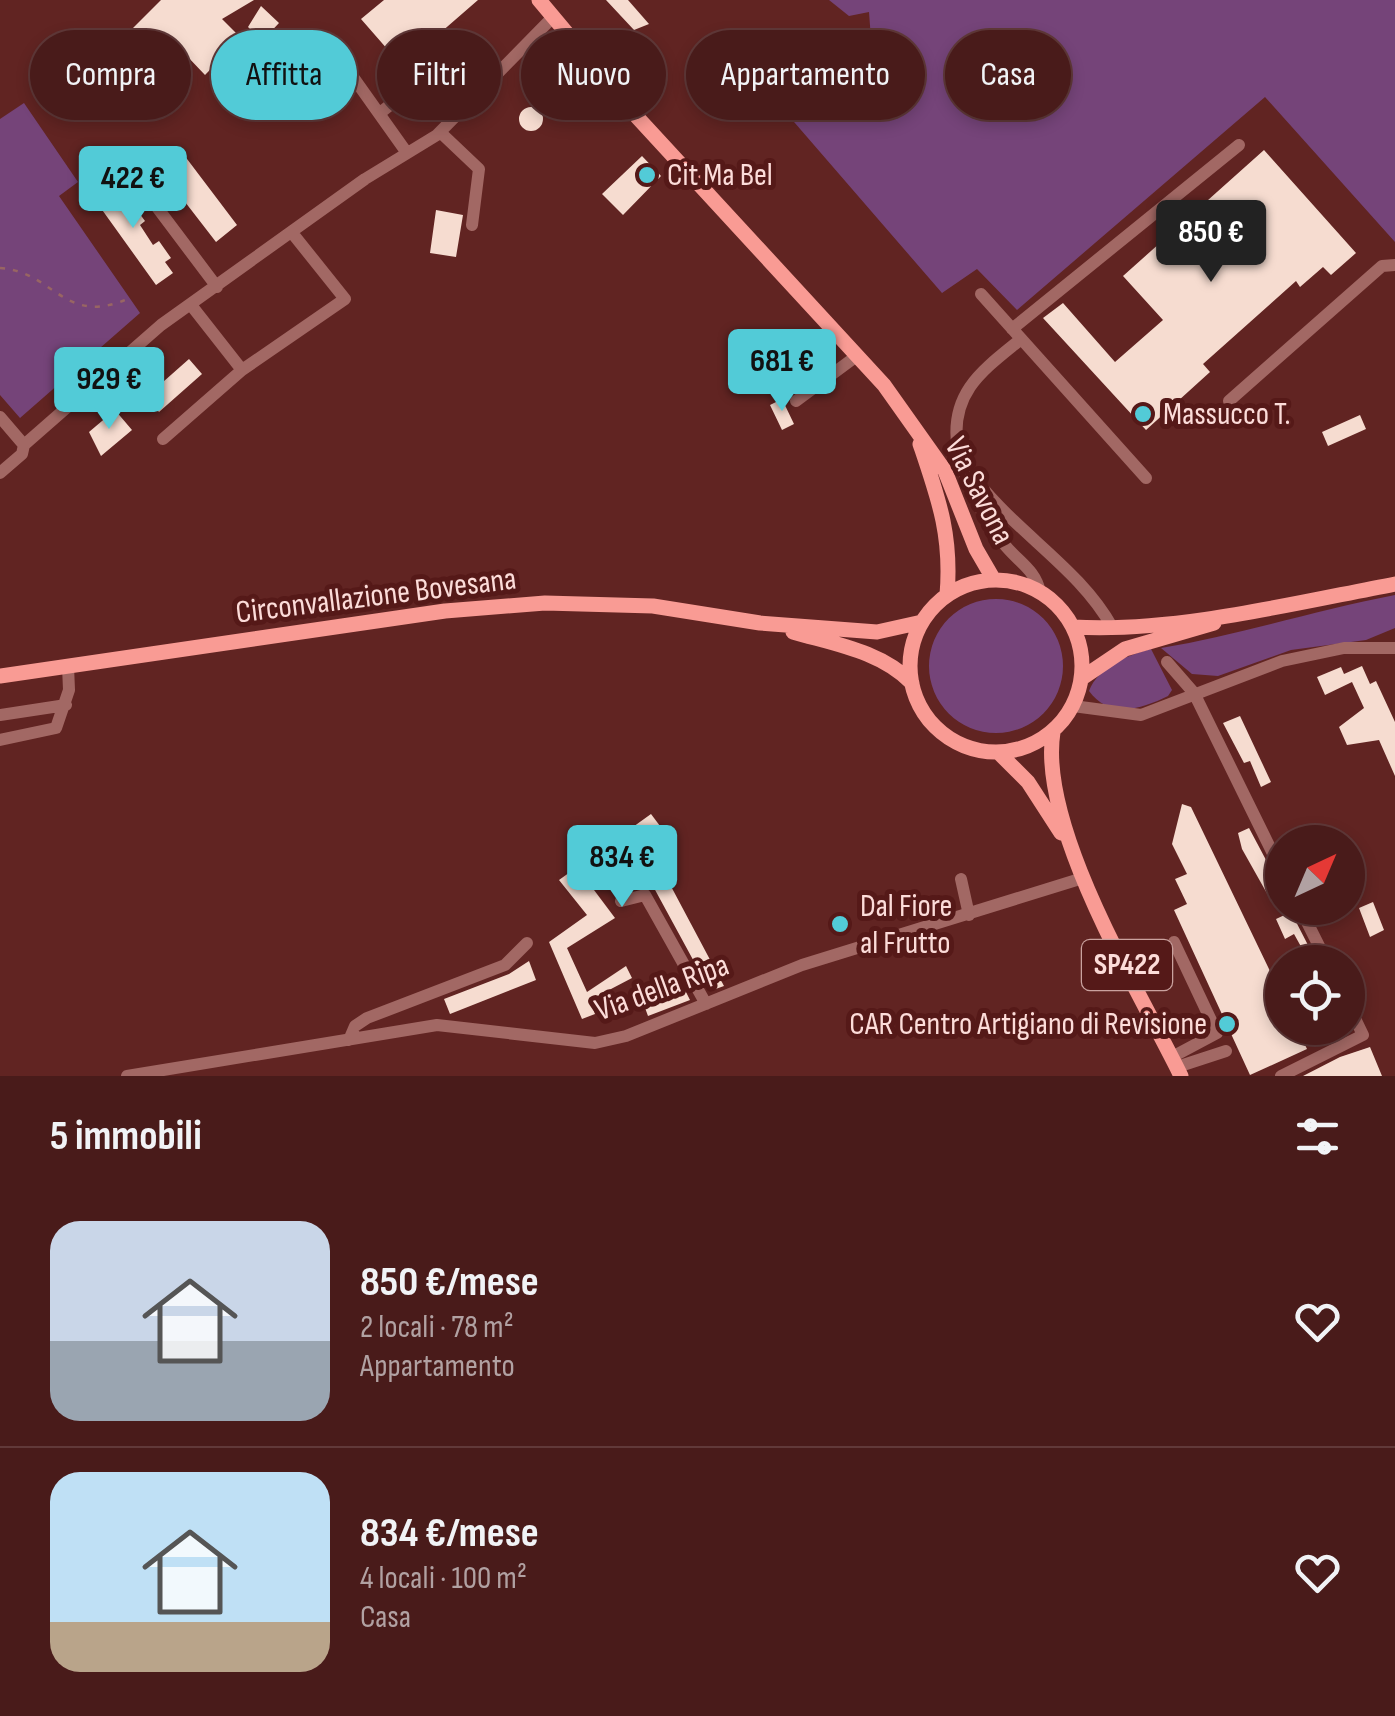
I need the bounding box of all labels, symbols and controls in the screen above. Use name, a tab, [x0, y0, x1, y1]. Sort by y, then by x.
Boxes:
chip: Compra	[30, 30, 191, 120]
chip: Affitta	[211, 30, 357, 120]
chip: Filtri	[377, 30, 501, 120]
chip: Nuovo	[521, 30, 666, 120]
chip: Appartamento	[686, 30, 925, 120]
chip: Casa	[945, 30, 1071, 120]
pin: 422 €	[63, 146, 203, 231]
place label: Cit Ma Bel	[667, 156, 773, 195]
text: 422 €	[101, 159, 165, 198]
marker: Cit Ma Bel	[636, 164, 658, 186]
pin: 850 €	[1141, 200, 1281, 285]
text: 850 €	[1178, 213, 1244, 252]
pin: 681 €	[712, 329, 852, 414]
text: 681 €	[750, 342, 814, 381]
pin: 929 €	[39, 347, 179, 432]
text: 929 €	[76, 360, 142, 399]
place label: Massucco T.	[1163, 395, 1291, 434]
marker: Massucco T.	[1132, 403, 1154, 425]
street label: Via Savona	[936, 431, 1022, 551]
street label: Circonvallazione Bovesana	[233, 559, 519, 633]
pin: 834 €	[552, 825, 692, 910]
north arrow	[1265, 825, 1365, 925]
map controls	[1265, 825, 1365, 1045]
text: 834 €	[589, 838, 655, 877]
place label: Dal Fiore al Frutto	[860, 887, 952, 963]
marker: Dal Fiore al Frutto	[829, 913, 851, 935]
road number: SP422	[1082, 940, 1172, 990]
button: locate	[1265, 945, 1365, 1045]
street label: Via della Ripa	[590, 946, 734, 1030]
place label: CAR Centro Artigiano di Revisione	[849, 1005, 1207, 1044]
marker: CAR Centro Artigiano di Revisione	[1216, 1013, 1238, 1035]
icon: filters	[1290, 1109, 1345, 1164]
text: 5 immobili	[50, 1111, 202, 1162]
text: 850 €/mese	[360, 1257, 539, 1308]
icon: home	[130, 1261, 250, 1381]
icon: heart	[1290, 1294, 1345, 1349]
text: 2 locali · 78 m²	[360, 1308, 514, 1347]
text: Appartamento	[360, 1347, 515, 1386]
text: 834 €/mese	[360, 1508, 539, 1559]
icon: home	[130, 1512, 250, 1632]
icon: heart	[1290, 1545, 1345, 1600]
text: 4 locali · 100 m²	[360, 1559, 527, 1598]
text: Casa	[360, 1598, 411, 1637]

